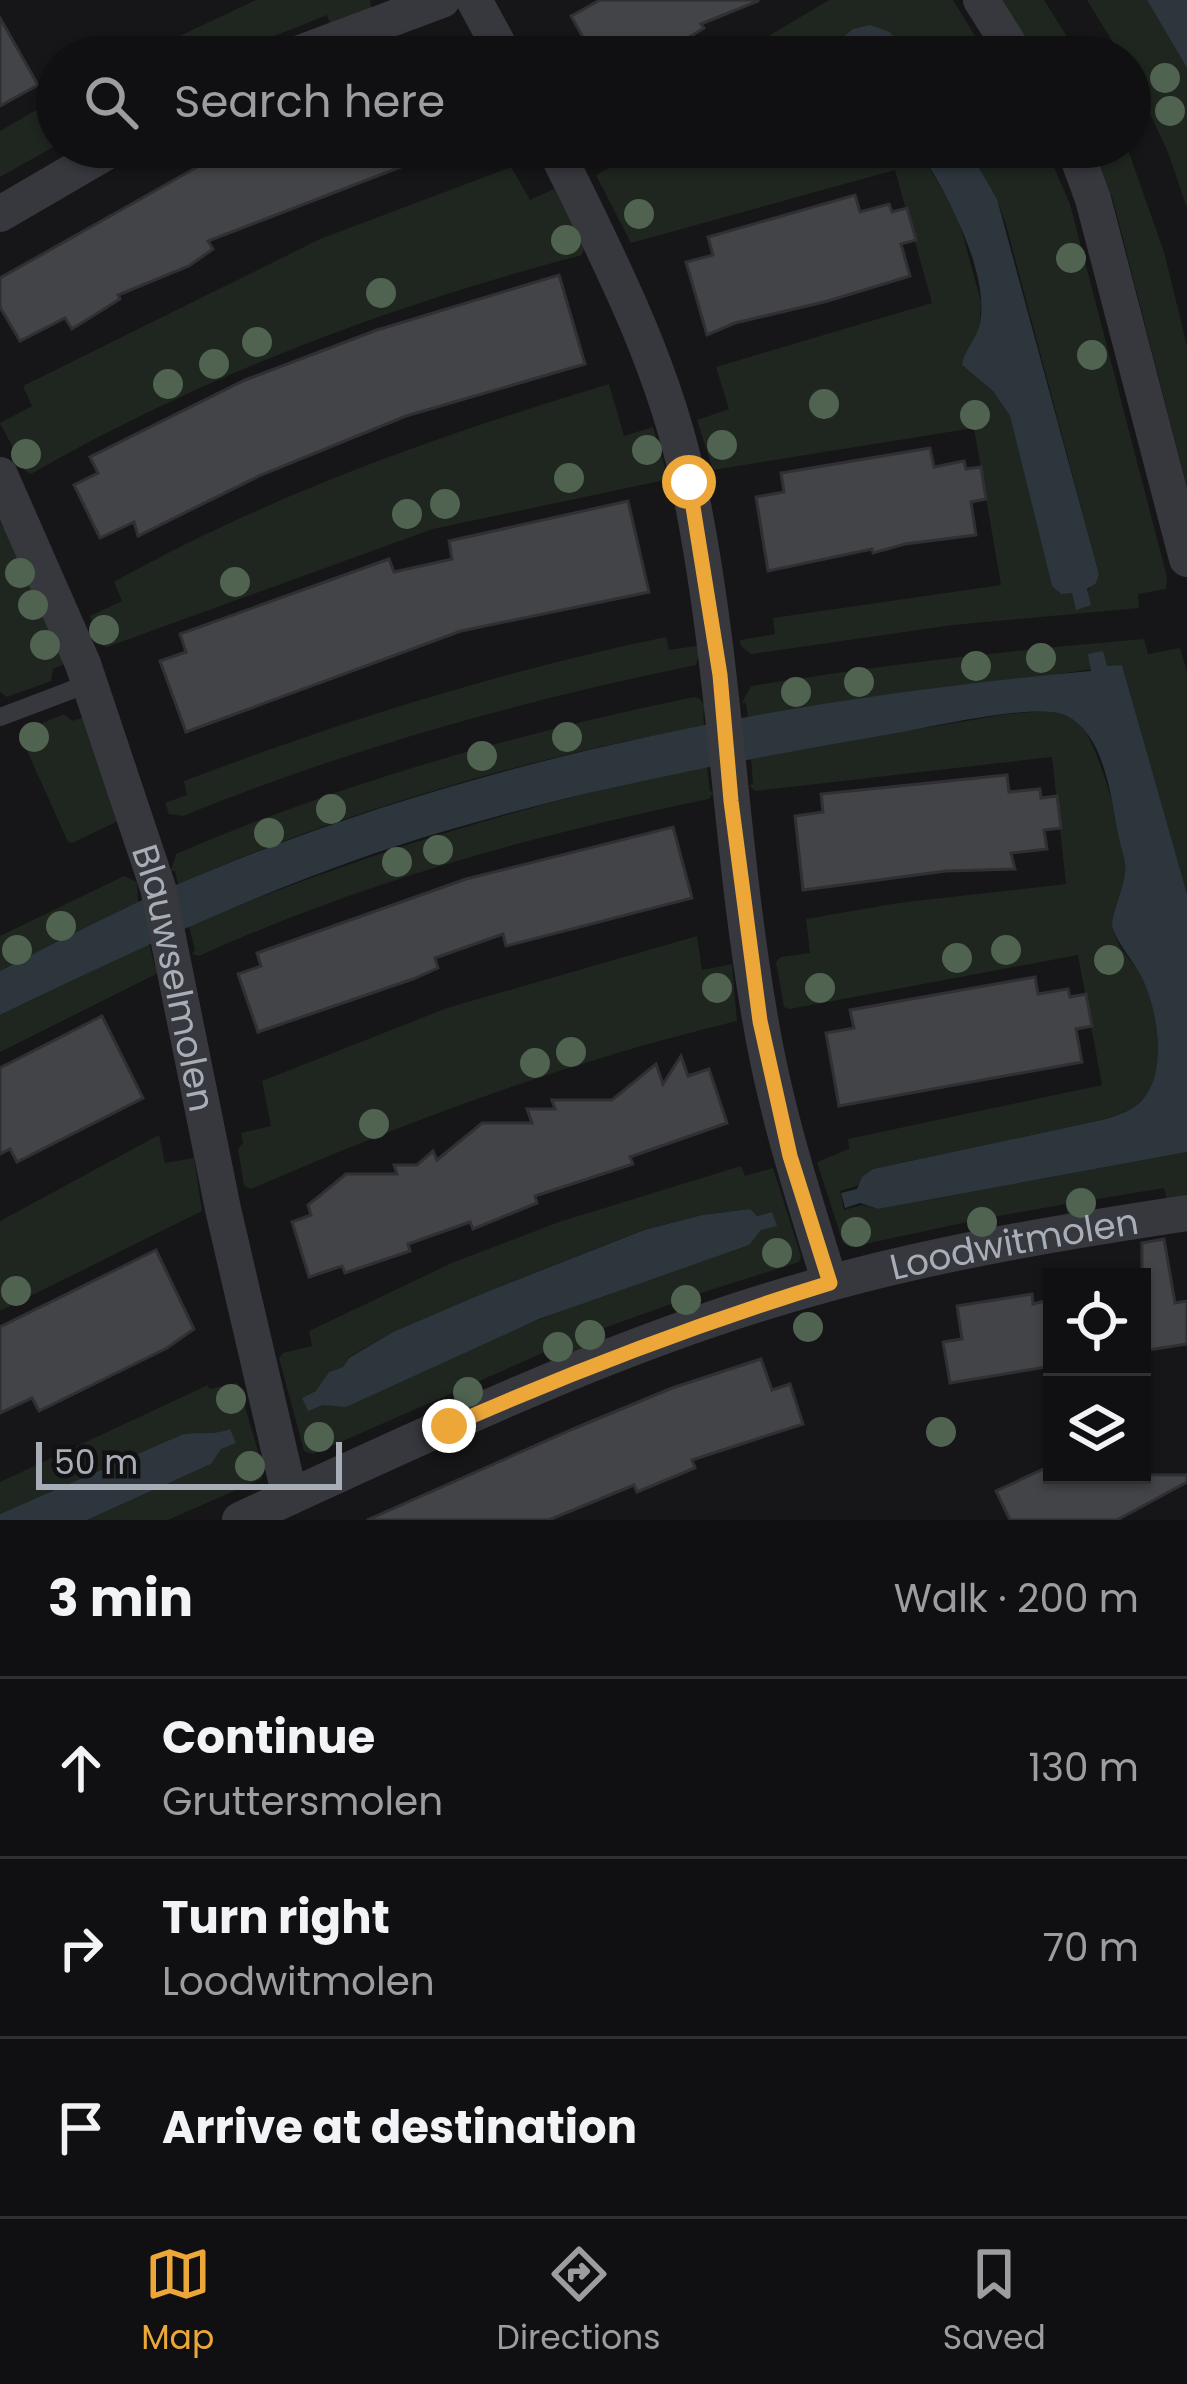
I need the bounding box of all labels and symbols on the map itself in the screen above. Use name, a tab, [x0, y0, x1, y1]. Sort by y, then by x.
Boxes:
route start	[662, 455, 716, 509]
street label: Blauwselmolen	[119, 838, 228, 1116]
street label: Loodwitmolen	[885, 1196, 1142, 1293]
route end	[422, 1399, 476, 1453]
scale bar	[36, 1436, 342, 1489]

